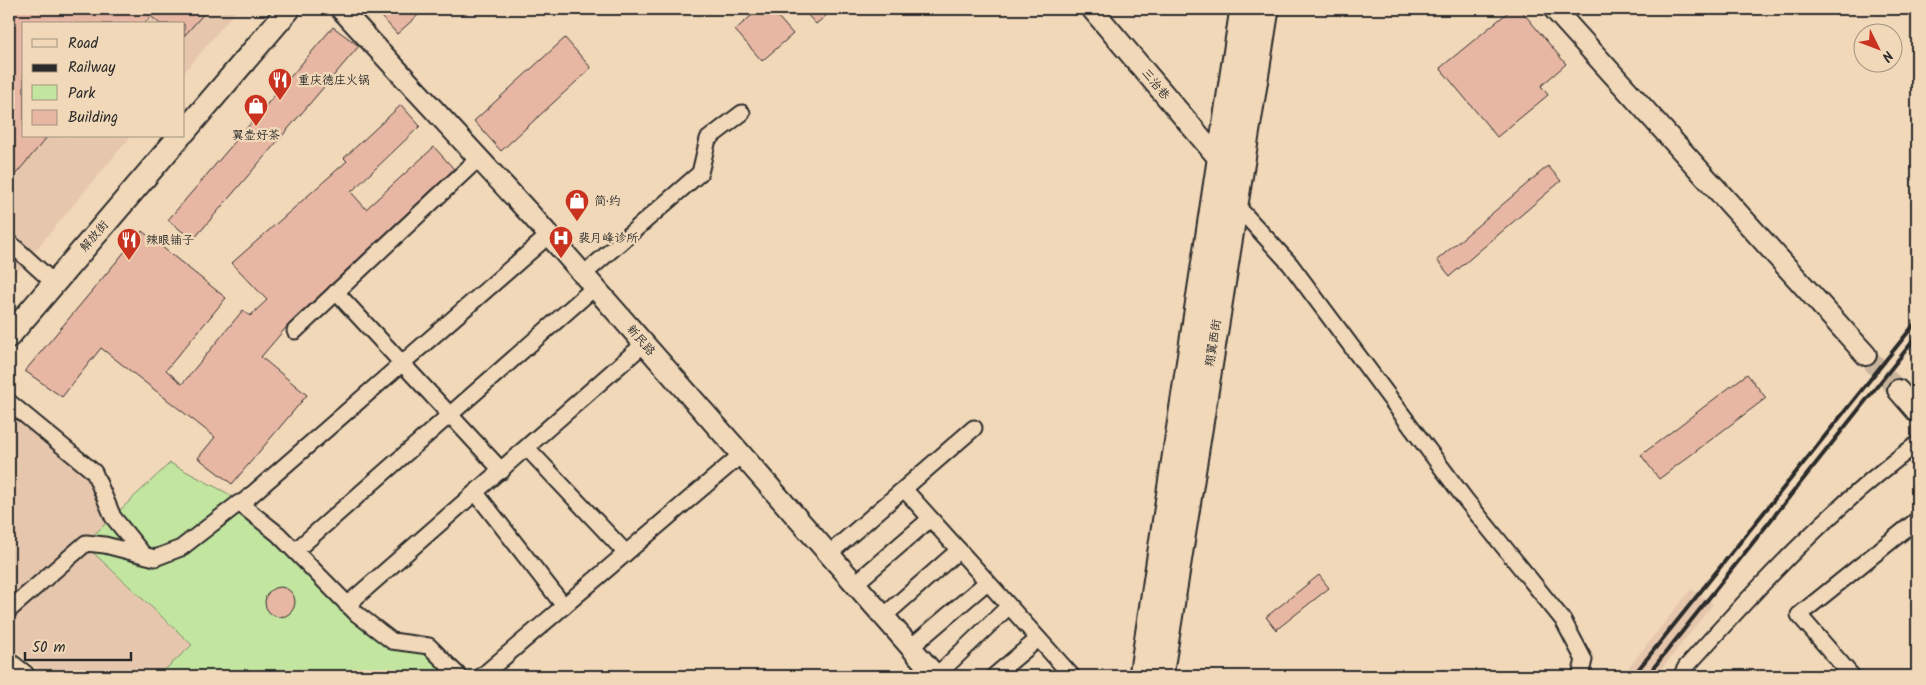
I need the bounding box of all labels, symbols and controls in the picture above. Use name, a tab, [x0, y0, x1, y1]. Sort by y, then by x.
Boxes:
legend	[22, 22, 185, 138]
north arrow	[1854, 22, 1904, 72]
text: Road	[68, 32, 99, 56]
text: N	[1876, 45, 1898, 67]
text: Railway	[68, 56, 116, 80]
street label: 三治巷	[1137, 64, 1174, 104]
restaurant icon: 重庆德庄火锅	[267, 67, 293, 101]
place label: 重庆德庄火锅	[298, 71, 370, 90]
text: Park	[68, 82, 96, 106]
shop icon: 翼壶好茶	[243, 93, 269, 127]
text: Building	[68, 106, 118, 130]
place label: 翼壶好茶	[232, 126, 280, 145]
shop icon: 简·约	[564, 188, 590, 222]
place label: 简·约	[594, 192, 621, 211]
street label: 解放街	[75, 217, 113, 256]
hospital icon: 裴月峰诊所	[548, 225, 574, 259]
restaurant icon: 辣眼铺子	[116, 227, 142, 261]
place label: 裴月峰诊所	[578, 229, 639, 248]
place label: 辣眼铺子	[146, 231, 194, 250]
street label: 翔翼西街	[1200, 318, 1227, 368]
street label: 新民路	[622, 321, 660, 360]
scale bar	[25, 630, 131, 662]
text: 50 m	[32, 636, 66, 660]

